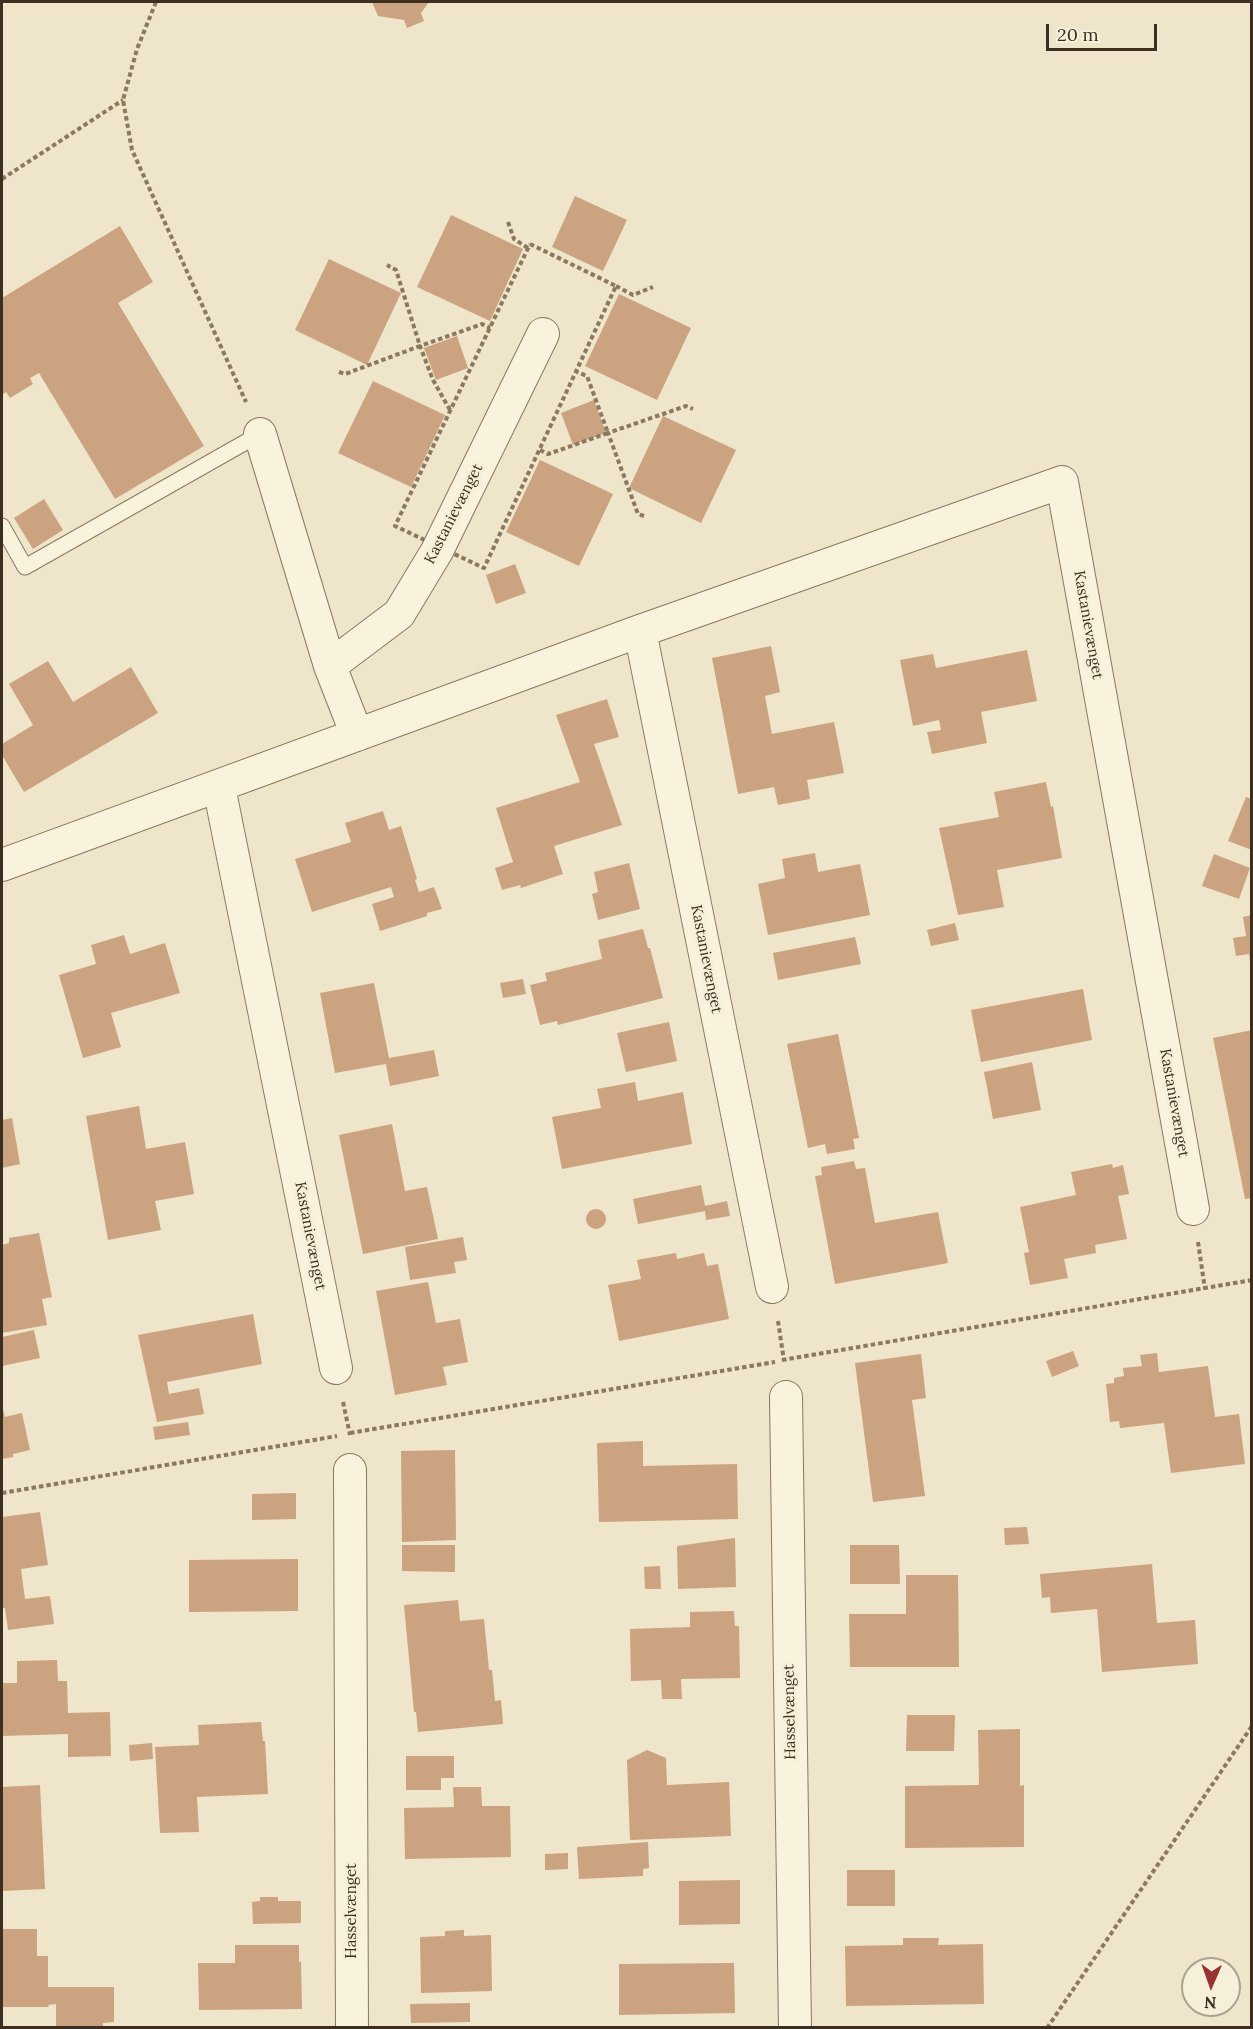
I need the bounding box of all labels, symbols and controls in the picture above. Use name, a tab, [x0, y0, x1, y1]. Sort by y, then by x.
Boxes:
scale bar	[1049, 12, 1160, 50]
text: 20 m	[1057, 23, 1099, 46]
street label: Kastanievænget	[421, 461, 487, 567]
street label: Kastanievænget	[1070, 569, 1106, 681]
street label: Kastanievænget	[687, 903, 725, 1015]
street label: Kastanievænget	[1156, 1047, 1192, 1159]
street label: Kastanievænget	[291, 1180, 329, 1292]
street label: Hasselvænget	[780, 1664, 800, 1760]
street label: Hasselvænget	[343, 1863, 361, 1959]
north arrow	[1181, 1957, 1241, 2017]
text: N	[1204, 1993, 1217, 2013]

